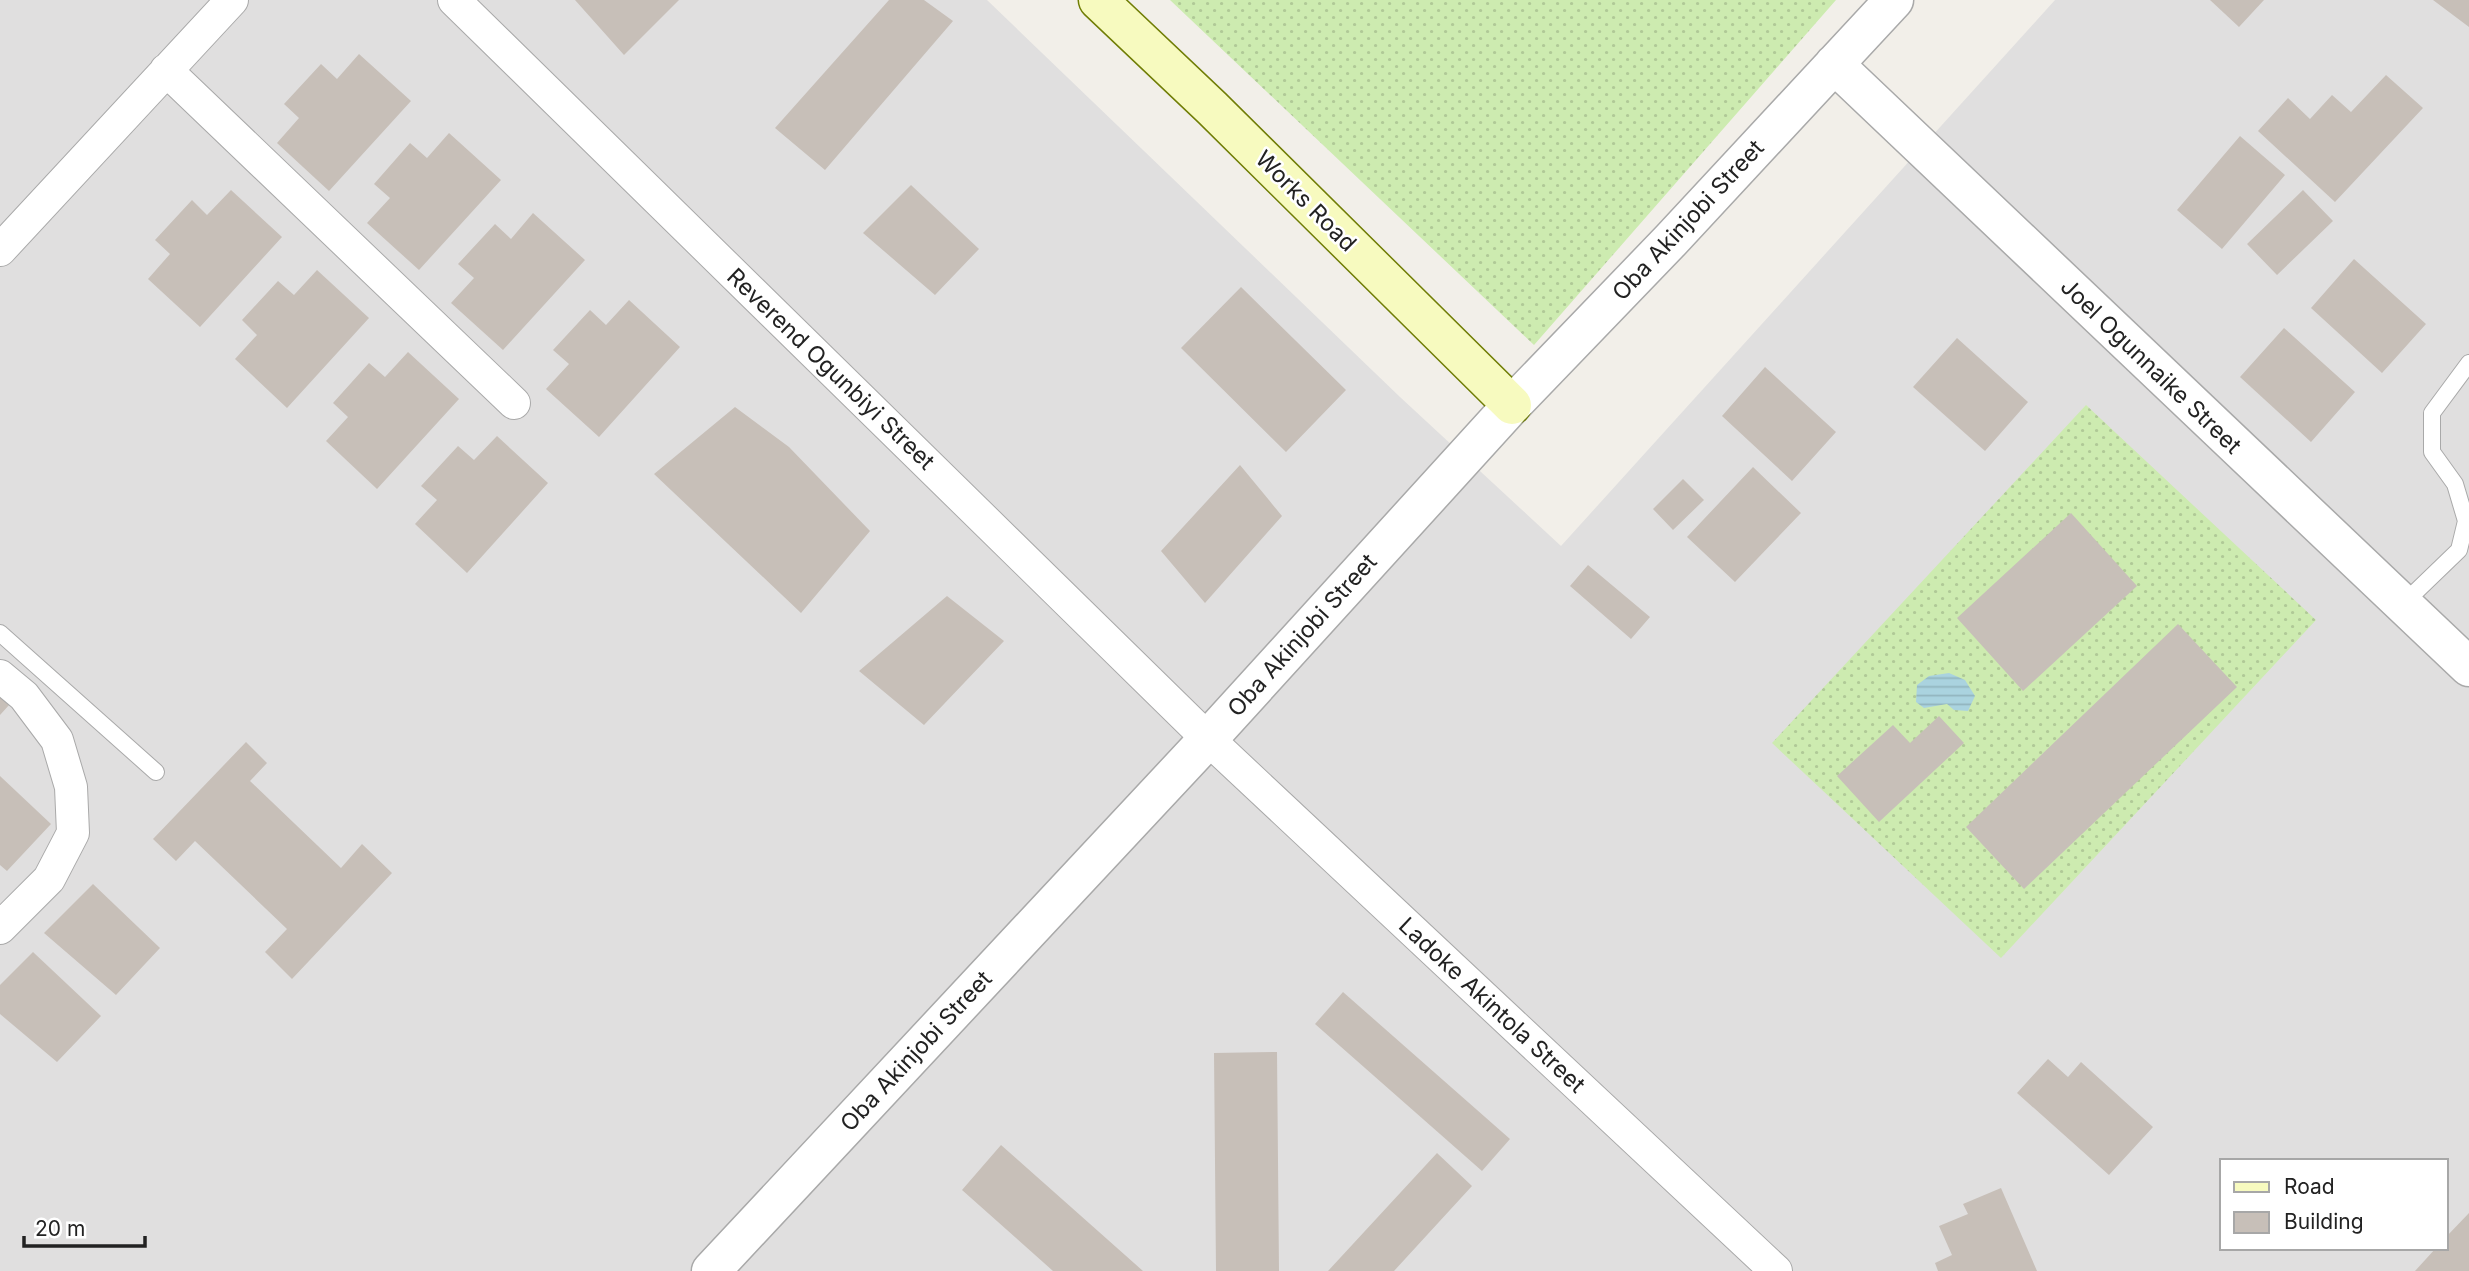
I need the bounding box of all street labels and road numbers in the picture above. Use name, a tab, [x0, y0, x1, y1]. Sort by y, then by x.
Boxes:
street label: Oba Akinjobi Street	[1606, 134, 1770, 306]
street label: Works Road	[1250, 145, 1362, 257]
street label: Reverend Ogunbiyi Street	[721, 263, 941, 476]
street label: Joel Ogunnaike Street	[2055, 272, 2247, 460]
street label: Oba Akinjobi Street	[1222, 548, 1383, 722]
street label: Ladoke Akintola Street	[1393, 911, 1591, 1099]
street label: Oba Akinjobi Street	[834, 965, 998, 1137]

